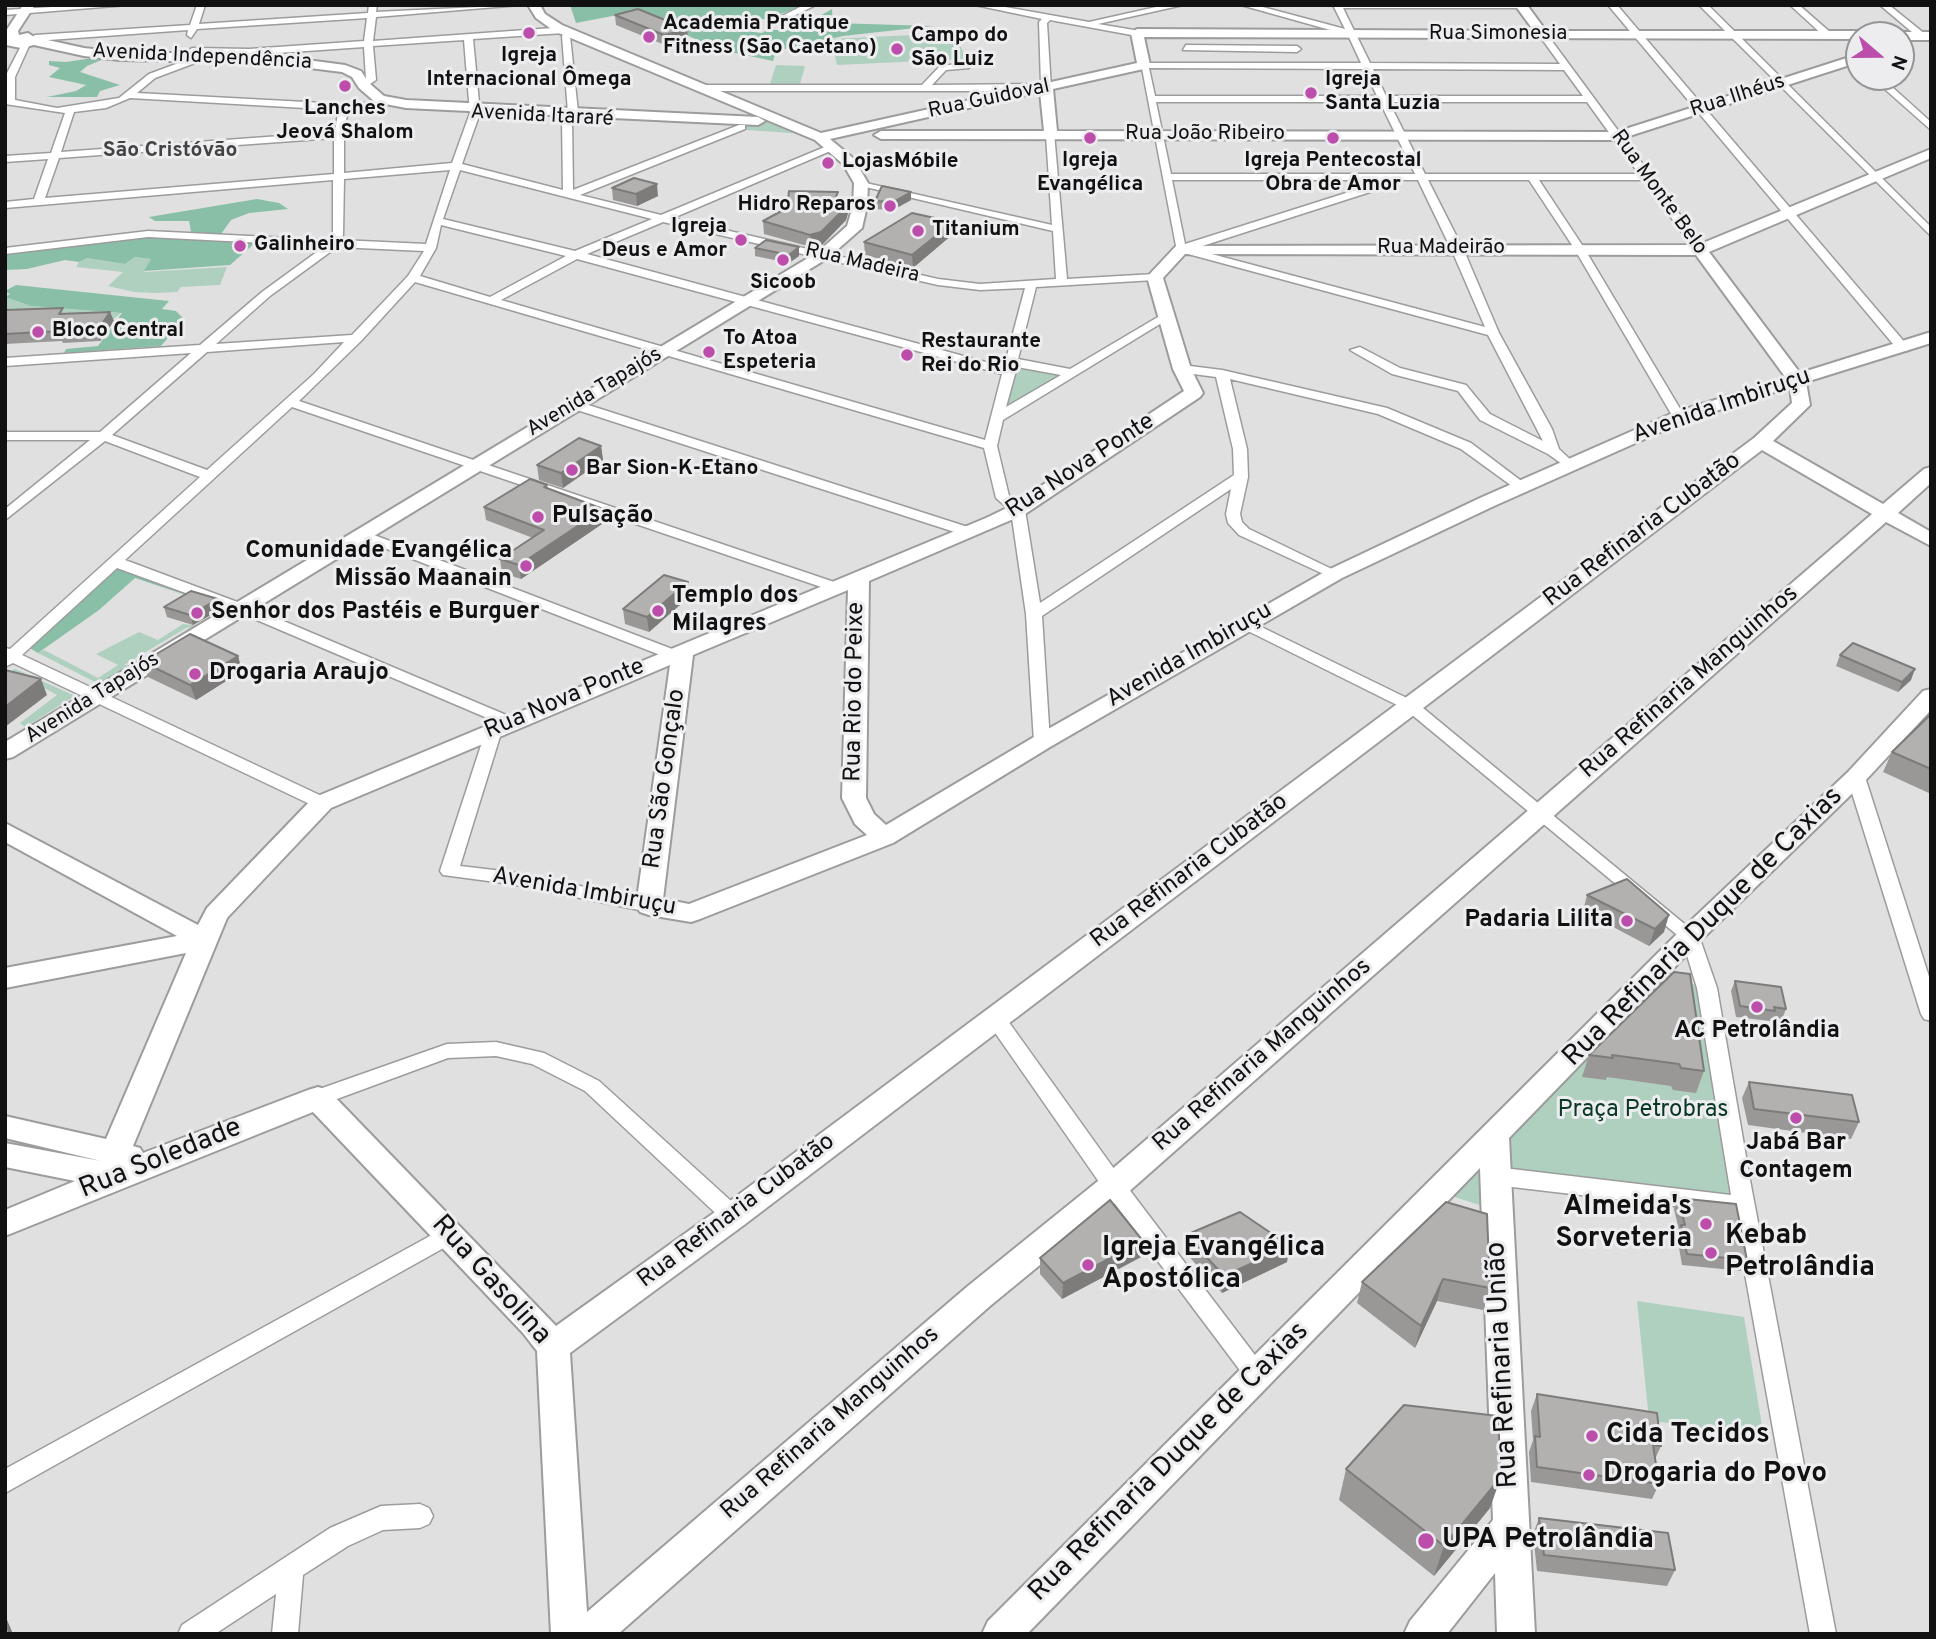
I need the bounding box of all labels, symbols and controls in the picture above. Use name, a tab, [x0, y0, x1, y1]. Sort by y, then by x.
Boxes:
place label: Academia Pratique Fitness (São Caetano)	[663, 12, 877, 62]
north arrow	[1845, 21, 1915, 91]
street label: Rua Simonesia	[1429, 22, 1567, 48]
place label: Campo do São Luiz	[911, 24, 1008, 74]
marker: Igreja Internacional Ômega	[521, 25, 537, 41]
marker: Academia Pratique Fitness (São Caetano)	[641, 29, 657, 45]
street label: Avenida Independência	[92, 40, 312, 76]
marker: Campo do São Luiz	[889, 41, 905, 57]
place label: Igreja Internacional Ômega	[426, 44, 632, 94]
text: N	[1884, 52, 1911, 73]
place label: Igreja Santa Luzia	[1325, 68, 1440, 118]
street label: Rua Ilhéus	[1687, 70, 1789, 124]
street label: Rua Guidoval	[926, 75, 1052, 125]
marker: Lanches Jeová Shalom	[337, 78, 353, 94]
marker: Igreja Santa Luzia	[1303, 85, 1319, 101]
place label: Lanches Jeová Shalom	[276, 97, 414, 147]
street label: Avenida Itararé	[470, 101, 614, 133]
street label: Rua João Ribeiro	[1125, 122, 1285, 148]
street label: Rua Monte Belo	[1604, 126, 1712, 260]
marker: Igreja Evangélica	[1082, 130, 1098, 146]
marker: Igreja Pentecostal Obra de Amor	[1325, 130, 1341, 146]
district label: São Cristóvão	[103, 139, 237, 165]
place label: Igreja Evangélica	[1037, 149, 1143, 199]
place label: Igreja Pentecostal Obra de Amor	[1244, 149, 1422, 199]
place label: LojasMóbile	[842, 150, 959, 176]
marker: LojasMóbile	[820, 155, 836, 171]
place label: Hidro Reparos	[738, 193, 876, 219]
marker: Hidro Reparos	[882, 198, 898, 214]
place label: Igreja Deus e Amor	[602, 215, 727, 265]
place label: Titanium	[932, 218, 1020, 244]
marker: Titanium	[910, 223, 926, 239]
marker: Igreja Deus e Amor	[733, 232, 749, 248]
place label: Galinheiro	[254, 233, 355, 259]
street label: Rua Madeirão	[1377, 236, 1505, 262]
marker: Galinheiro	[232, 238, 248, 254]
street label: Rua Madeira	[802, 239, 922, 289]
marker: Sicoob	[775, 252, 791, 268]
place label: Sicoob	[750, 271, 816, 297]
place label: Bloco Central	[52, 319, 184, 345]
marker: Bloco Central	[30, 324, 46, 340]
place label: To Atoa Espeteria	[723, 327, 816, 377]
place label: Restaurante Rei do Rio	[921, 330, 1041, 380]
street label: Avenida Tapajós	[523, 343, 667, 443]
marker: To Atoa Espeteria	[701, 344, 717, 360]
marker: Restaurante Rei do Rio	[899, 347, 915, 363]
street label: Avenida Imbiruçu	[1629, 363, 1815, 451]
street label: Rua Nova Ponte	[1001, 408, 1161, 526]
street label: Rua Refinaria Cubatão	[1539, 447, 1747, 615]
place label: Bar Sion-K-Etano	[586, 457, 758, 483]
marker: Bar Sion-K-Etano	[564, 462, 580, 478]
place label: Pulsação	[552, 503, 653, 531]
marker: Pulsação	[530, 509, 546, 525]
place label: Comunidade Evangélica Missão Maanain	[245, 538, 512, 594]
marker: Comunidade Evangélica Missão Maanain	[518, 558, 534, 574]
street label: Rua Refinaria Manguinhos	[1575, 580, 1805, 786]
place label: Templo dos Milagres	[672, 583, 798, 639]
street label: Avenida Imbiruçu	[1102, 597, 1278, 715]
place label: Senhor dos Pastéis e Burguer	[211, 599, 539, 627]
street label: Rua Rio do Peixe	[840, 602, 872, 782]
marker: Templo dos Milagres	[650, 603, 666, 619]
marker: Senhor dos Pastéis e Burguer	[189, 605, 205, 621]
street label: Avenida Tapajós	[21, 648, 165, 750]
street label: Rua Nova Ponte	[481, 653, 649, 747]
place label: Drogaria Araujo	[209, 660, 389, 688]
marker: Drogaria Araujo	[187, 666, 203, 682]
street label: Rua São Gonçalo	[639, 687, 693, 871]
street label: Rua Refinaria Duque de Caxias	[1557, 781, 1851, 1075]
street label: Rua Refinaria Cubatão	[1086, 788, 1294, 956]
street label: Avenida Imbiruçu	[490, 863, 678, 923]
place label: Padaria Lilita	[1465, 907, 1613, 935]
marker: Padaria Lilita	[1619, 913, 1635, 929]
street label: Rua Refinaria Manguinhos	[1148, 953, 1378, 1159]
marker: AC Petrolândia	[1749, 999, 1765, 1015]
place label: AC Petrolândia	[1674, 1018, 1840, 1046]
park label: Praça Petrobras	[1557, 1097, 1729, 1125]
marker: Jabá Bar Contagem	[1788, 1110, 1804, 1126]
street label: Rua Soledade	[75, 1112, 247, 1208]
street label: Rua Refinaria Cubatão	[633, 1128, 841, 1296]
place label: Jabá Bar Contagem	[1739, 1130, 1853, 1186]
place label: Almeida's Sorveteria	[1556, 1191, 1692, 1257]
street label: Rua Gasolina	[423, 1209, 557, 1353]
marker: Almeida's Sorveteria	[1698, 1216, 1714, 1232]
place label: Kebab Petrolândia	[1725, 1220, 1875, 1286]
place label: Igreja Evangélica Apostólica	[1102, 1232, 1325, 1298]
street label: Rua Refinaria União	[1481, 1241, 1527, 1489]
marker: Kebab Petrolândia	[1703, 1245, 1719, 1261]
marker: Igreja Evangélica Apostólica	[1080, 1257, 1096, 1273]
street label: Rua Refinaria Duque de Caxias	[1023, 1316, 1317, 1610]
street label: Rua Refinaria Manguinhos	[716, 1321, 946, 1527]
place label: Cida Tecidos	[1606, 1419, 1770, 1453]
marker: Cida Tecidos	[1584, 1428, 1600, 1444]
place label: Drogaria do Povo	[1603, 1458, 1827, 1492]
marker: Drogaria do Povo	[1581, 1467, 1597, 1483]
place label: UPA Petrolândia	[1442, 1524, 1654, 1558]
marker: UPA Petrolândia	[1416, 1531, 1436, 1551]

